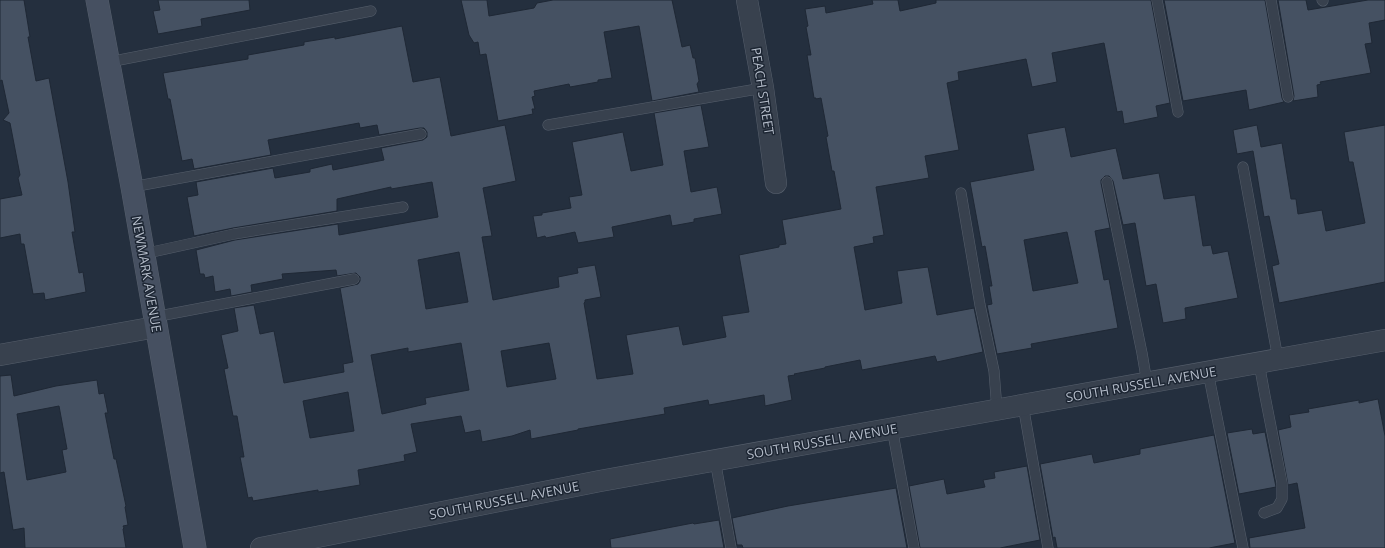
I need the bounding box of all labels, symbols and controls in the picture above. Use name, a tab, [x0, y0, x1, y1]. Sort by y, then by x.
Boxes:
street label: PEACH STREET	[747, 46, 779, 137]
street label: NEWMARK AVENUE	[128, 214, 166, 334]
street label: SOUTH RUSSELL AVENUE	[1064, 362, 1218, 406]
street label: SOUTH RUSSELL AVENUE	[745, 419, 899, 463]
street label: SOUTH RUSSELL AVENUE	[427, 477, 581, 523]

